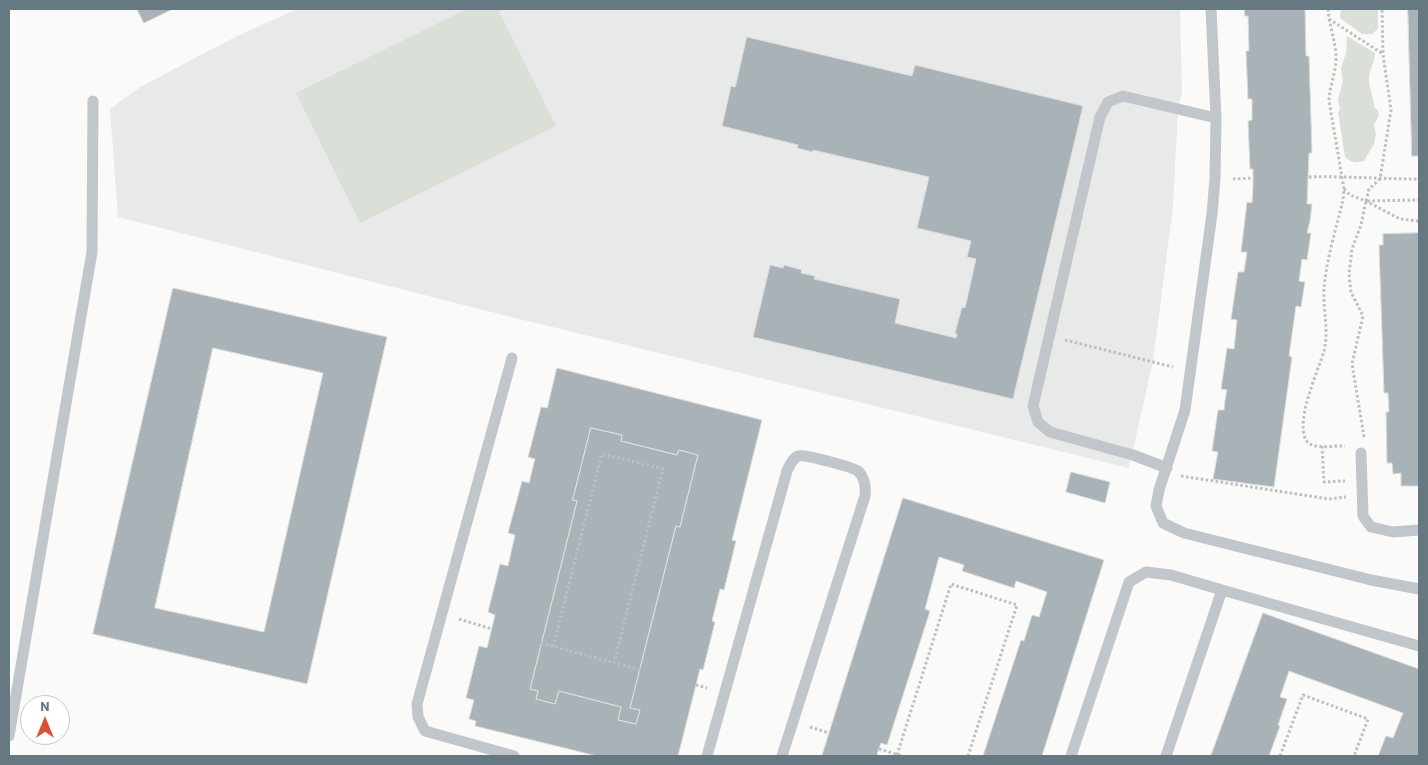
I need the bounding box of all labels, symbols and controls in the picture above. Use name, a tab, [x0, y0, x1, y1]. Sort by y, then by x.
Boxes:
north arrow	[20, 695, 70, 745]
text: N	[40, 697, 50, 714]

